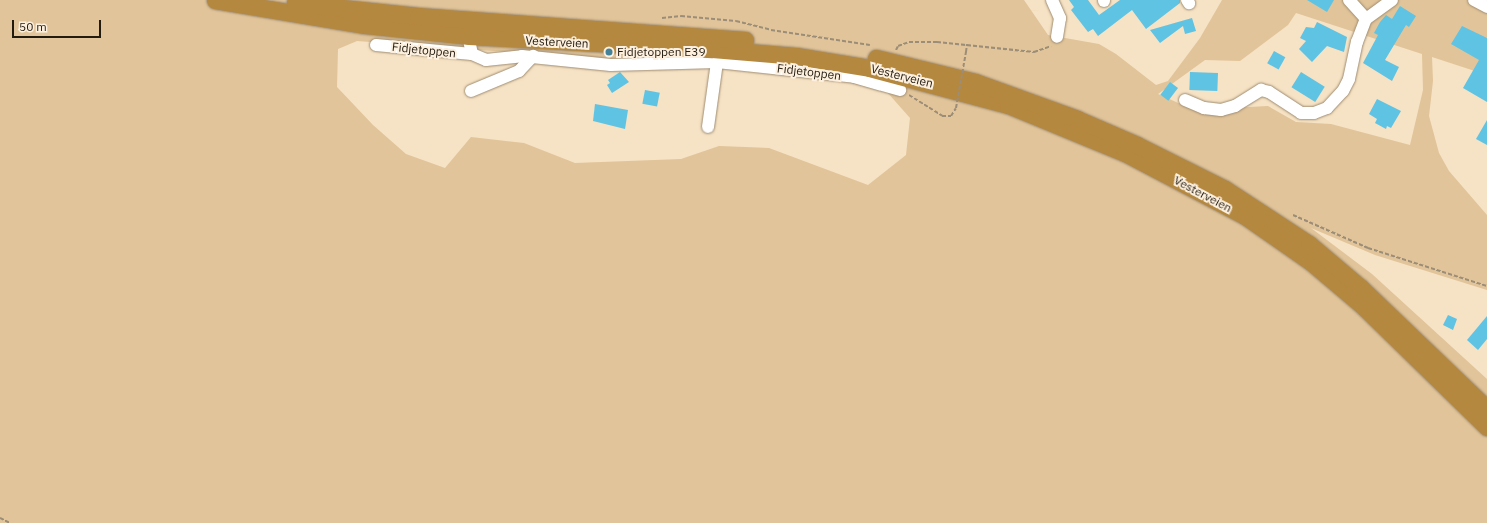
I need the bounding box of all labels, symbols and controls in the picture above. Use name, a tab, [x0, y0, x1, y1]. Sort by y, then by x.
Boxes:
scale bar	[14, 12, 103, 38]
text: 50 m	[19, 19, 47, 34]
street label: Vesterveien	[525, 33, 589, 51]
street label: Fidjetoppen	[391, 39, 457, 61]
place label: Fidjetoppen E39	[617, 45, 706, 59]
marker: Fidjetoppen E39	[604, 47, 614, 57]
street label: Fidjetoppen	[776, 61, 842, 83]
street label: Vesterveien	[870, 61, 934, 91]
street label: Vesterveien	[1172, 173, 1234, 215]

